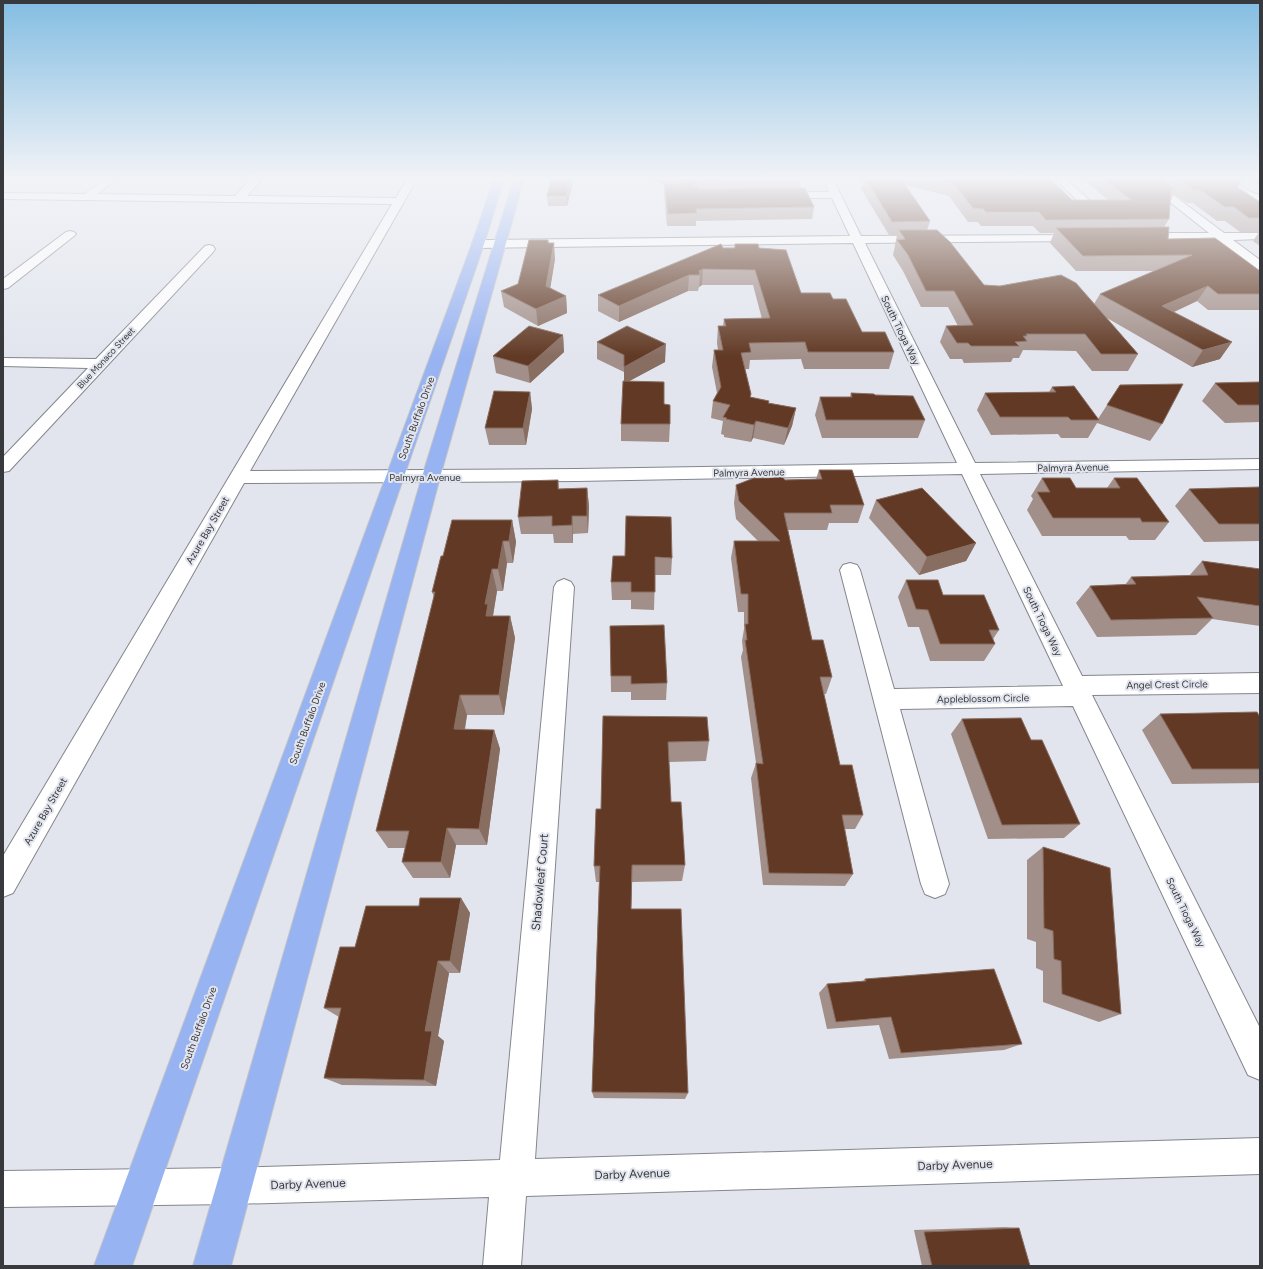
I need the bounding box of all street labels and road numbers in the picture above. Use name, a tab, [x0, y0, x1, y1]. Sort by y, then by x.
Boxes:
street label: South Tioga Way	[878, 293, 923, 368]
street label: Blue Monaco Street	[74, 324, 137, 391]
street label: South Buffalo Drive	[395, 375, 438, 461]
street label: Palmyra Avenue	[1037, 460, 1109, 475]
street label: Palmyra Avenue	[713, 465, 785, 480]
street label: Palmyra Avenue	[389, 471, 461, 484]
street label: Azure Bay Street	[183, 494, 232, 566]
street label: South Tioga Way	[1020, 584, 1065, 659]
street label: Angel Crest Circle	[1126, 677, 1208, 692]
street label: South Buffalo Drive	[286, 680, 329, 766]
street label: Appleblossom Circle	[937, 691, 1030, 706]
street label: Azure Bay Street	[21, 775, 70, 847]
street label: Shadowleaf Court	[529, 833, 551, 931]
street label: South Tioga Way	[1163, 875, 1208, 950]
street label: South Buffalo Drive	[177, 985, 220, 1071]
street label: Darby Avenue	[917, 1157, 993, 1173]
street label: Darby Avenue	[594, 1166, 670, 1182]
street label: Darby Avenue	[270, 1176, 346, 1192]

